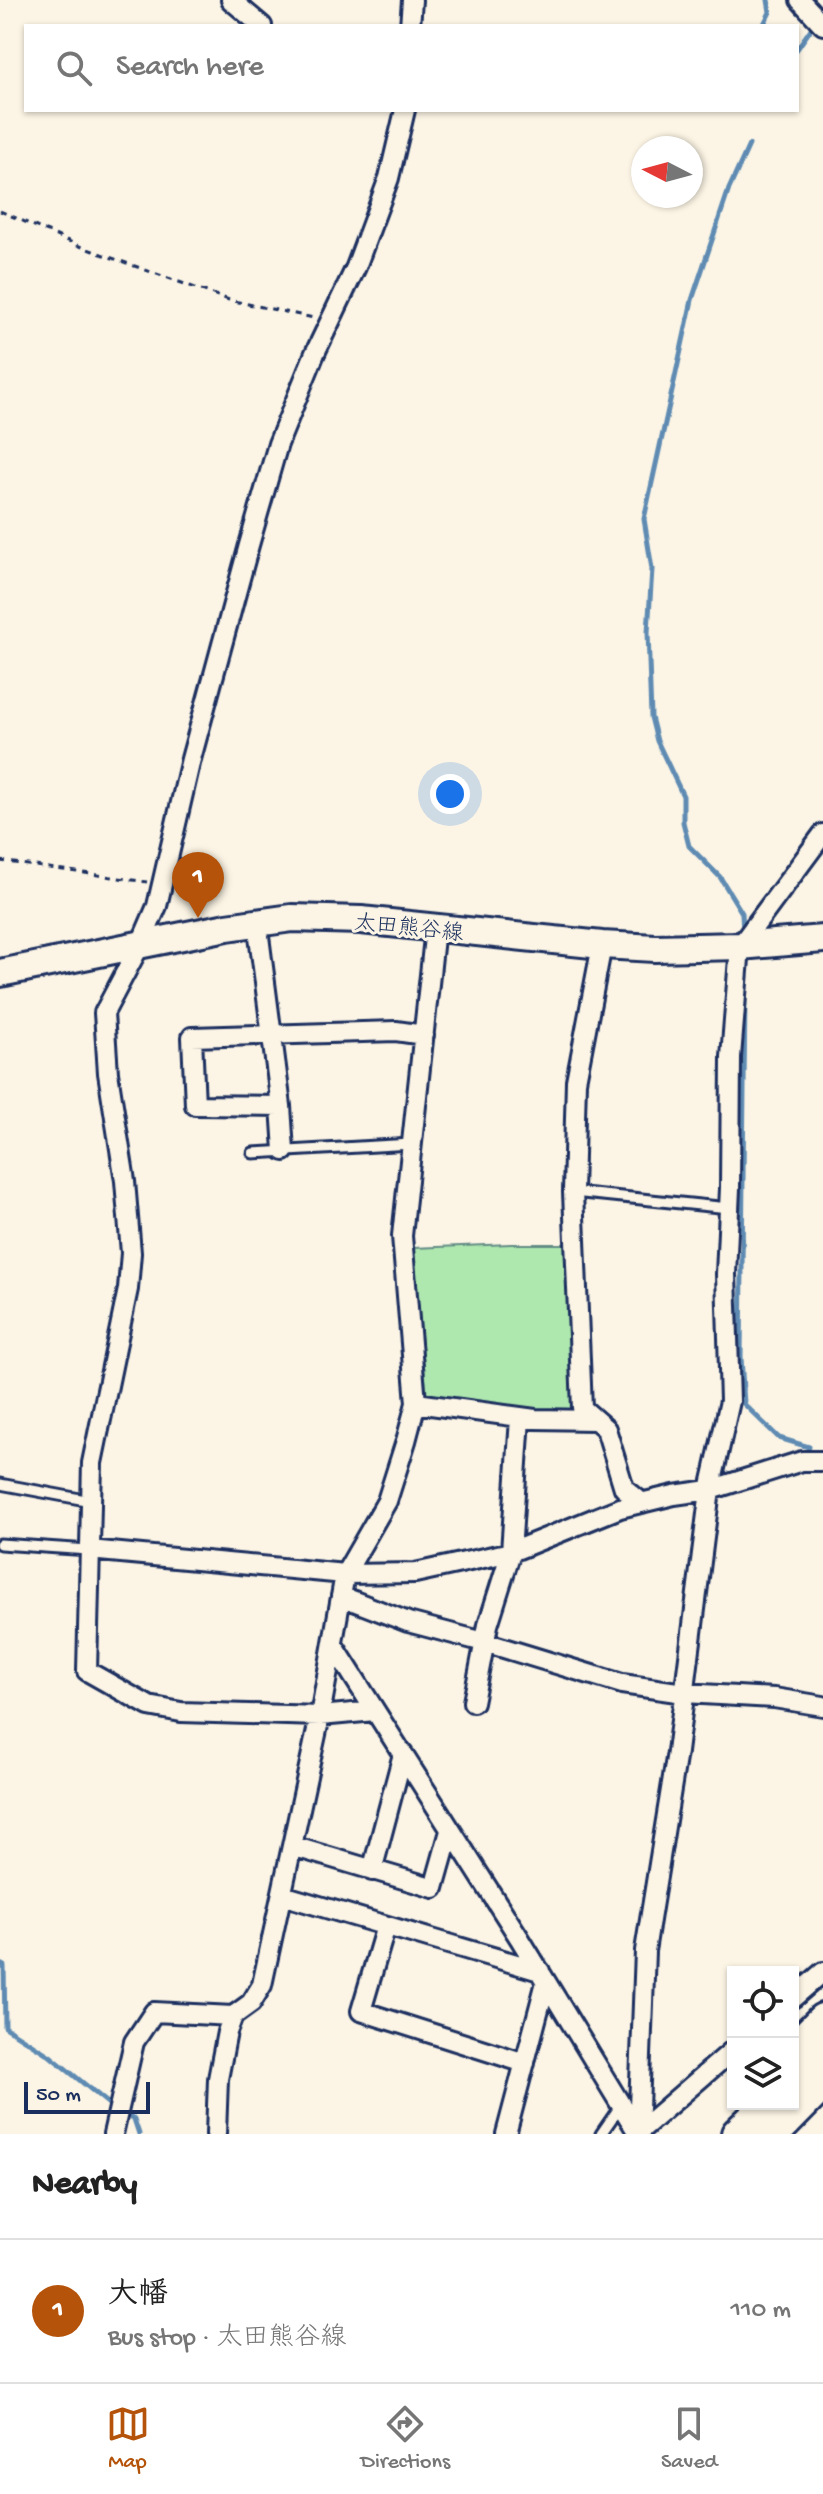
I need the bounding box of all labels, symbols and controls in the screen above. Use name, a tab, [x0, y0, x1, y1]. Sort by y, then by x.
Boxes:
search box	[24, 24, 799, 112]
icon: search	[52, 46, 96, 90]
text: Search here	[116, 51, 264, 86]
north arrow	[631, 136, 703, 208]
your location	[430, 774, 470, 814]
pin: 1	[172, 852, 224, 918]
street label: 太田熊谷線	[353, 910, 465, 949]
map controls	[727, 1966, 799, 2110]
button: locate	[727, 1966, 799, 2038]
button: layers	[727, 2038, 799, 2110]
scale bar	[24, 2078, 150, 2114]
text: 50 m	[36, 2083, 81, 2109]
text: Nearby	[32, 2166, 137, 2206]
text: 大幡	[108, 2279, 168, 2314]
text: 1	[53, 2296, 63, 2327]
text: 110 m	[731, 2296, 791, 2327]
text: Bus stop · 太田熊谷線	[108, 2324, 346, 2355]
tab: Map	[106, 2402, 150, 2476]
tab: Directions	[361, 2402, 450, 2476]
tab: Saved	[661, 2402, 717, 2476]

